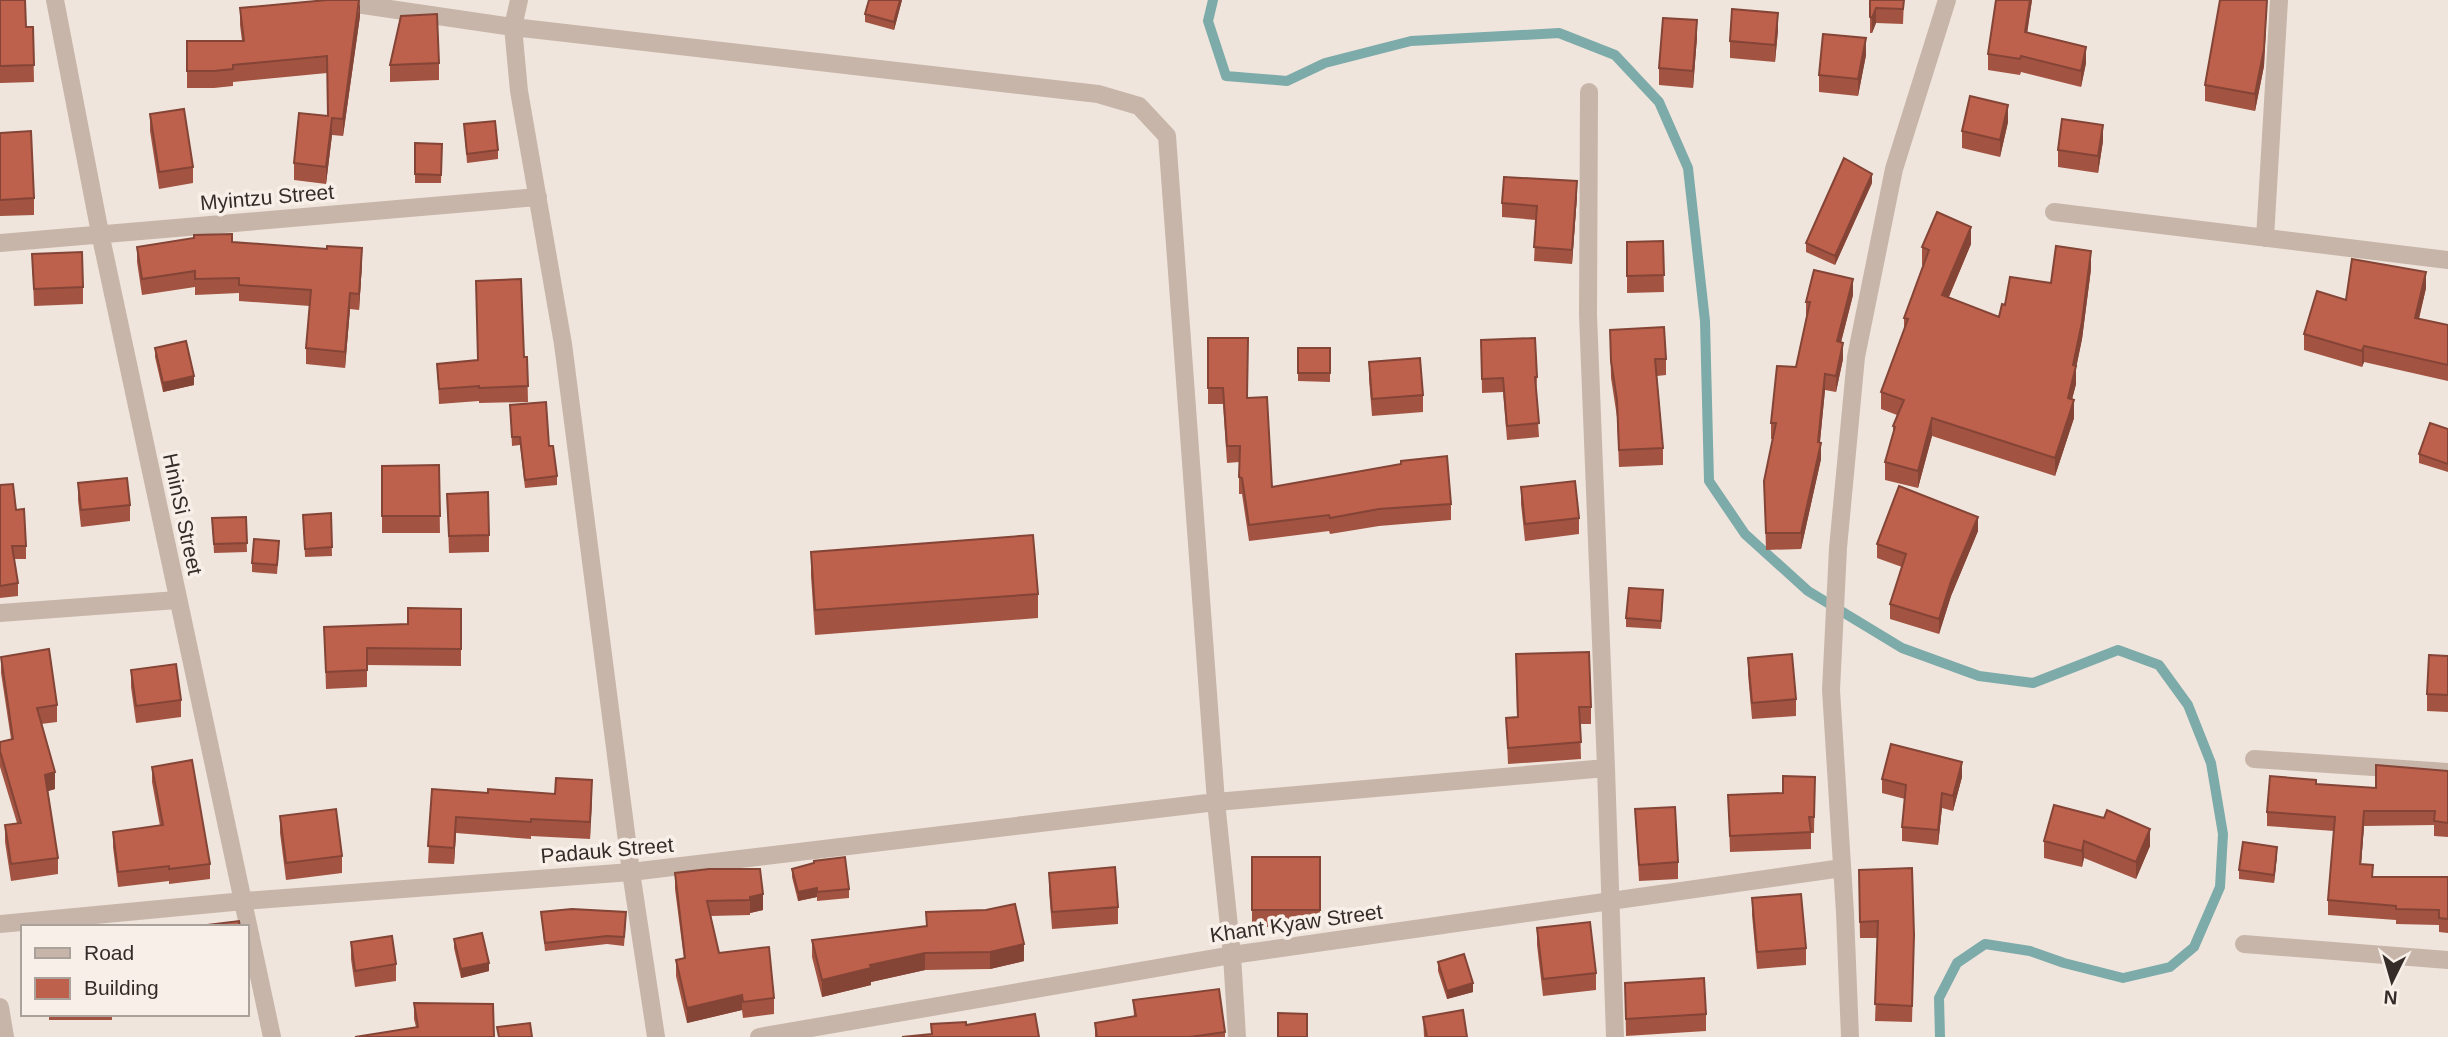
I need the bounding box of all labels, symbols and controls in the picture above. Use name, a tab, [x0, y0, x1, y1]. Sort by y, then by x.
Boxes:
street label: Myintzu Street	[199, 180, 335, 214]
street label: HninSi Street	[159, 451, 207, 577]
street label: Padauk Street	[540, 833, 674, 867]
street label: Khant Kyaw Street	[1208, 899, 1384, 946]
legend	[21, 925, 248, 1016]
text: Road	[84, 941, 134, 964]
north arrow	[2357, 946, 2427, 1016]
text: Building	[84, 976, 159, 999]
text: N	[2383, 986, 2398, 1008]

